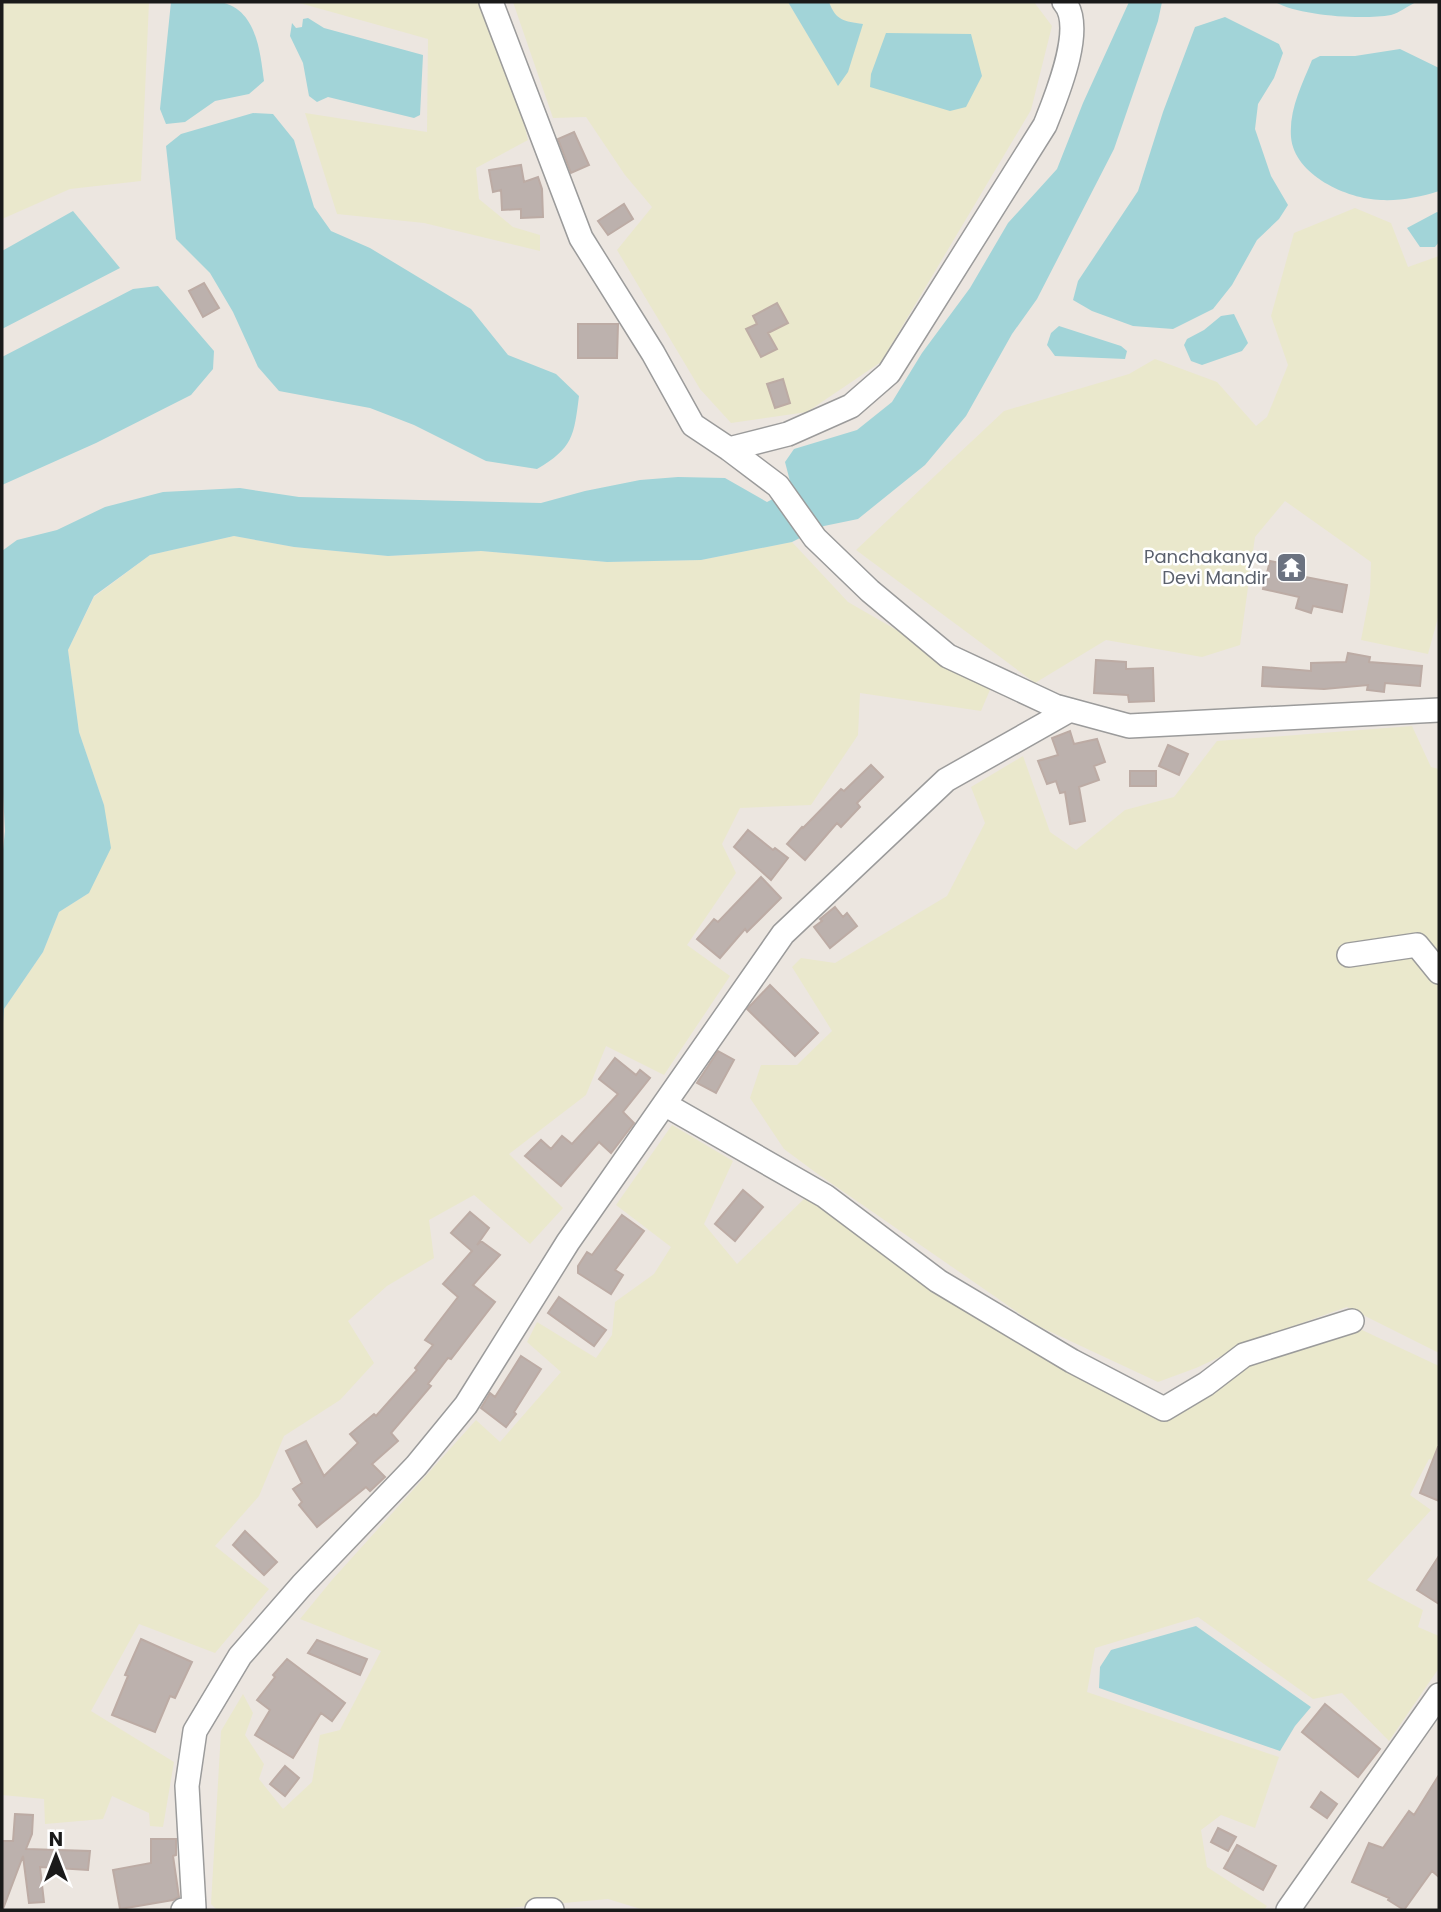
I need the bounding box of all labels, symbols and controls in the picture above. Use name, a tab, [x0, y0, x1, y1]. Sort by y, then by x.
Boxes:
place label: Panchakanya Devi Mandir	[1144, 544, 1268, 590]
temple icon: Panchakanya Devi Mandir	[1274, 550, 1308, 584]
north arrow	[21, 1821, 91, 1891]
text: N	[49, 1826, 63, 1853]

